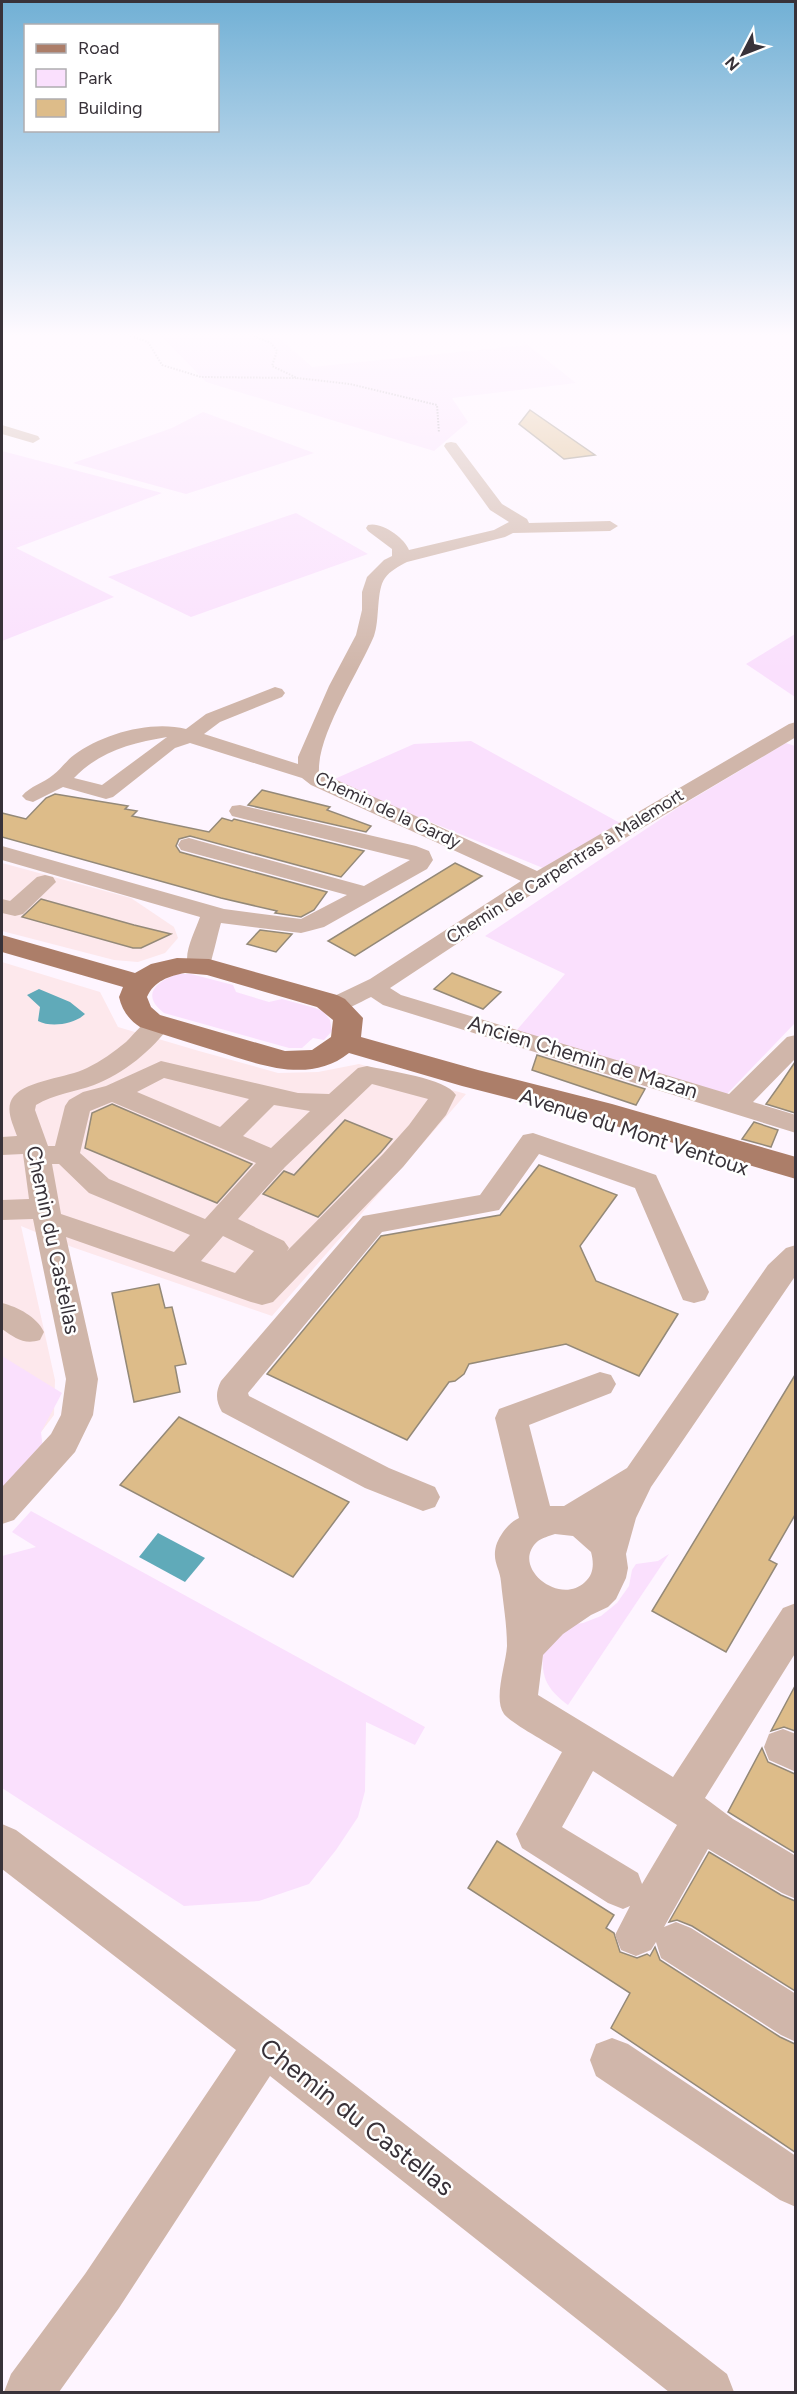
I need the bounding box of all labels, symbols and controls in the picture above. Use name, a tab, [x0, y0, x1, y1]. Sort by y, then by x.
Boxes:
legend	[24, 24, 219, 132]
north arrow	[713, 24, 773, 84]
text: Road	[78, 37, 119, 59]
text: N	[721, 53, 743, 75]
text: Park	[78, 67, 113, 89]
text: Building	[78, 97, 143, 119]
street label: Chemin de la Gardy	[312, 767, 465, 854]
street label: Chemin de Carpentras à Malemort	[442, 784, 688, 948]
street label: Ancien Chemin de Mazan	[465, 1010, 701, 1103]
street label: Avenue du Mont Ventoux	[517, 1083, 752, 1180]
street label: Chemin du Castellas	[21, 1143, 86, 1336]
street label: Chemin du Castellas	[254, 2031, 460, 2203]

